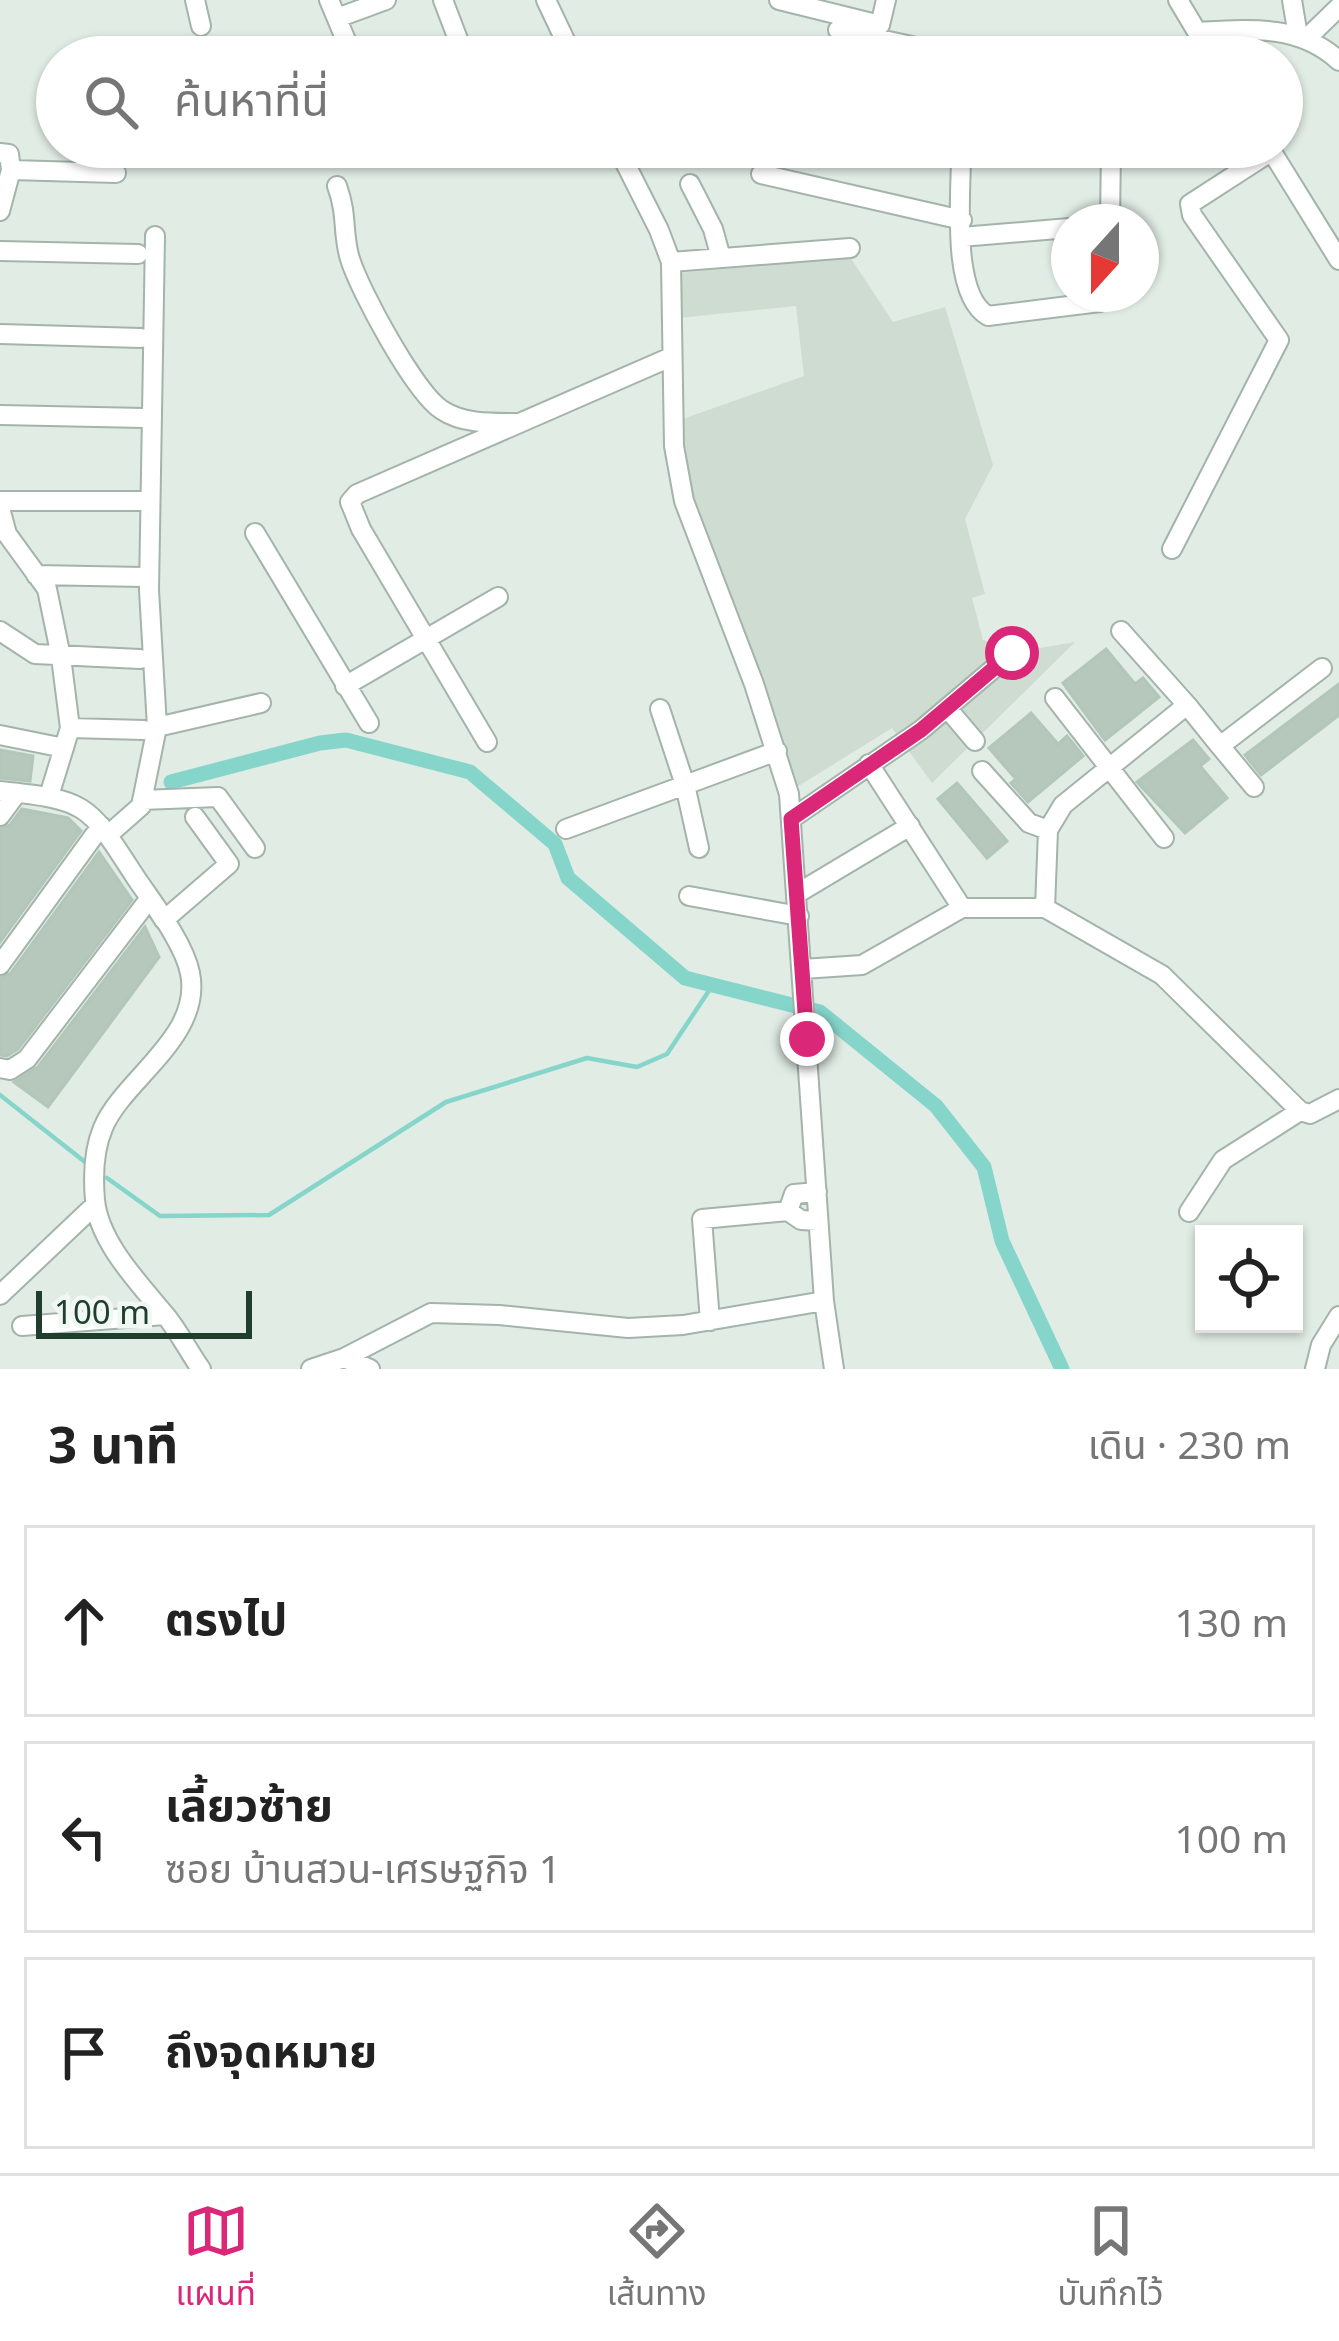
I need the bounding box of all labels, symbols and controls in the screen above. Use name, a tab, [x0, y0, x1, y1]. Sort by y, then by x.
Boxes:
search box	[36, 36, 1303, 168]
text: ค้นหาที่นี่	[174, 68, 329, 129]
icon: search	[78, 69, 144, 135]
north arrow	[1051, 204, 1159, 312]
route start	[985, 626, 1039, 680]
route end	[780, 1012, 834, 1066]
map controls	[1195, 1225, 1303, 1333]
button: locate	[1195, 1225, 1303, 1333]
scale bar	[36, 1285, 252, 1338]
text: 100 m	[54, 1289, 150, 1334]
text: 3 นาที	[48, 1408, 178, 1478]
text: เดิน · 230 m	[1088, 1417, 1291, 1470]
text: ตรงไป	[165, 1587, 287, 1648]
icon: ahead	[51, 1588, 117, 1654]
text: 130 m	[1174, 1595, 1288, 1648]
text: เลี้ยวซ้าย	[165, 1773, 333, 1834]
icon: left	[51, 1804, 117, 1870]
text: 100 m	[1174, 1811, 1288, 1864]
text: ซอย บ้านสวน-เศรษฐกิจ 1	[165, 1841, 561, 1894]
text: ถึงจุดหมาย	[165, 2019, 377, 2080]
icon: arrive	[51, 2020, 117, 2086]
tab: แผนที่	[175, 2198, 256, 2320]
tab: เส้นทาง	[607, 2198, 707, 2320]
tab: บันทึกไว้	[1058, 2198, 1164, 2320]

